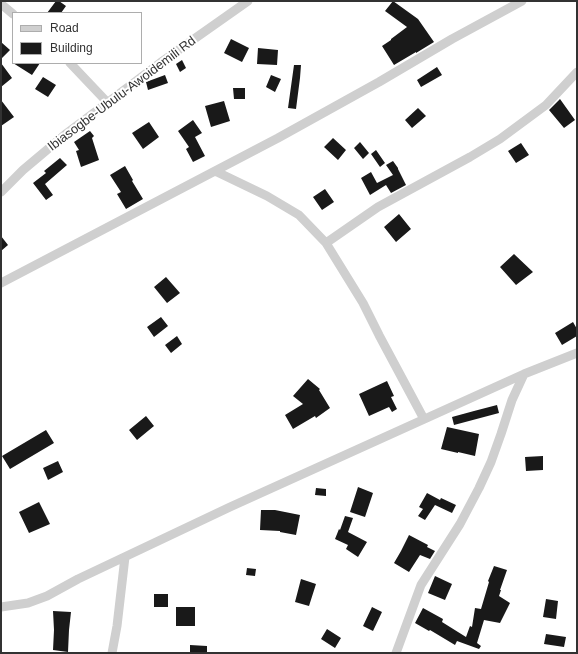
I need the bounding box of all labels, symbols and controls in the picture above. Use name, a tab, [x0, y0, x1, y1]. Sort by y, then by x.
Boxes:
legend	[12, 12, 142, 64]
text: Road	[50, 21, 79, 35]
street label: Ibiasogbe-Ubulu-Awoidemili Rd	[45, 33, 199, 155]
text: Building	[50, 41, 93, 55]

